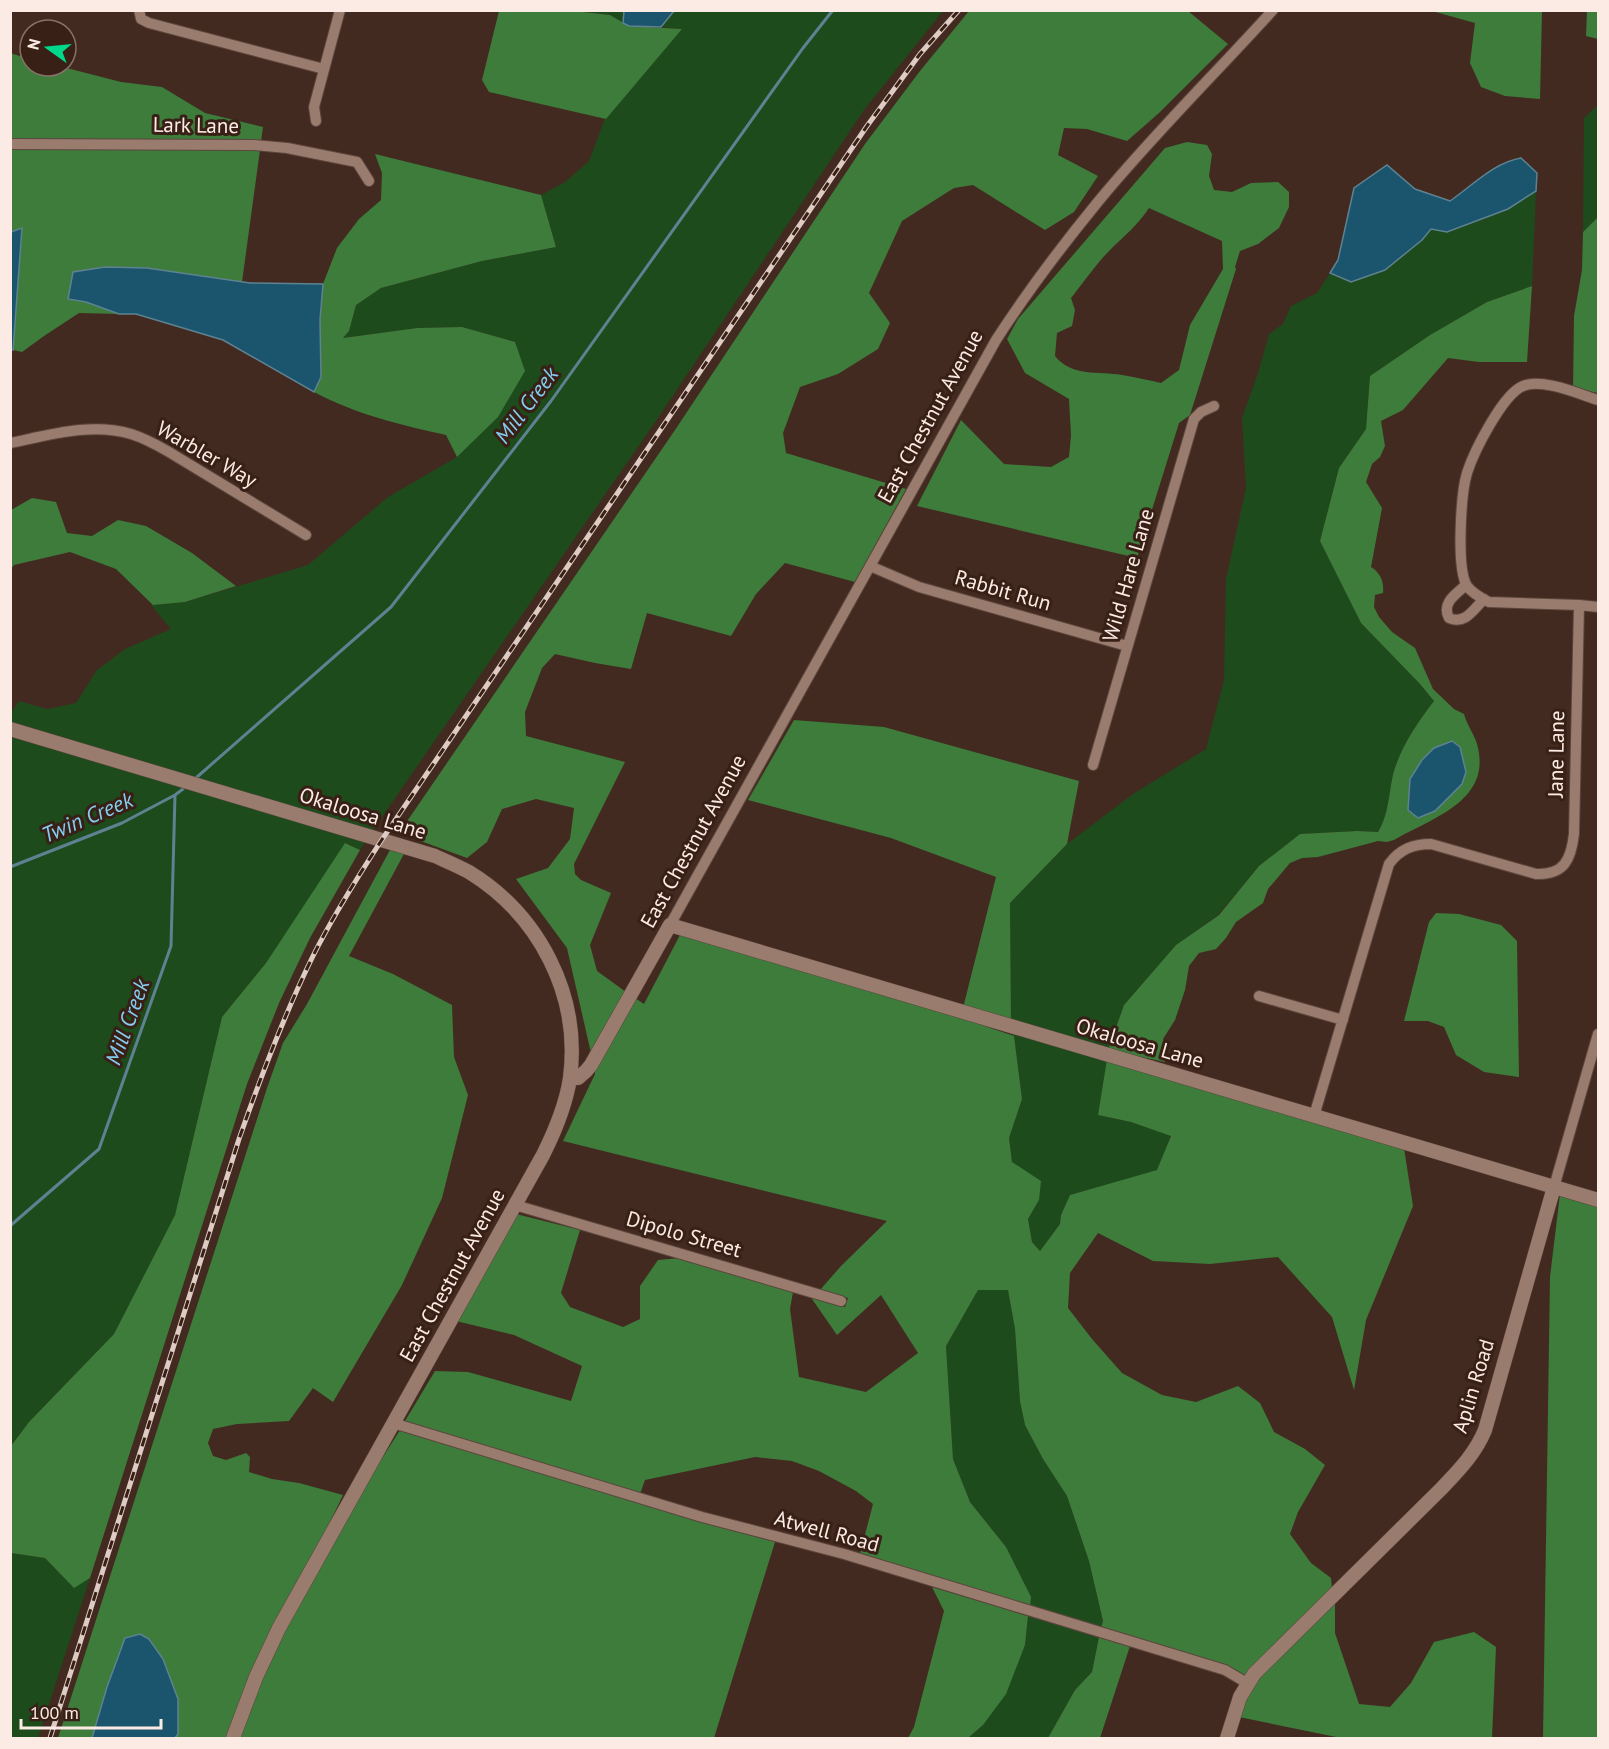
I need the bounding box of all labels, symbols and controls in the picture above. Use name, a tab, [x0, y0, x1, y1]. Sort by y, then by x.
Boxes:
north arrow	[18, 18, 78, 78]
text: N	[22, 36, 45, 52]
street label: Lark Lane	[153, 111, 239, 139]
street label: East Chestnut Avenue	[871, 325, 989, 507]
water label: Mill Creek	[488, 360, 565, 449]
street label: Warbler Way	[152, 414, 262, 494]
street label: Wild Hare Lane	[1096, 505, 1160, 645]
street label: Rabbit Run	[952, 563, 1054, 617]
street label: Jane Lane	[1542, 710, 1570, 799]
street label: East Chestnut Avenue	[634, 750, 752, 932]
street label: Okaloosa Lane	[296, 781, 430, 845]
water label: Twin Creek	[37, 785, 138, 849]
water label: Mill Creek	[99, 974, 156, 1069]
street label: Okaloosa Lane	[1073, 1012, 1207, 1074]
street label: East Chestnut Avenue	[393, 1184, 511, 1366]
street label: Dipolo Street	[623, 1205, 745, 1263]
street label: Aplin Road	[1446, 1336, 1500, 1436]
street label: Atwell Road	[772, 1504, 882, 1558]
scale bar	[21, 1692, 160, 1730]
text: 100 m	[30, 1701, 79, 1724]

